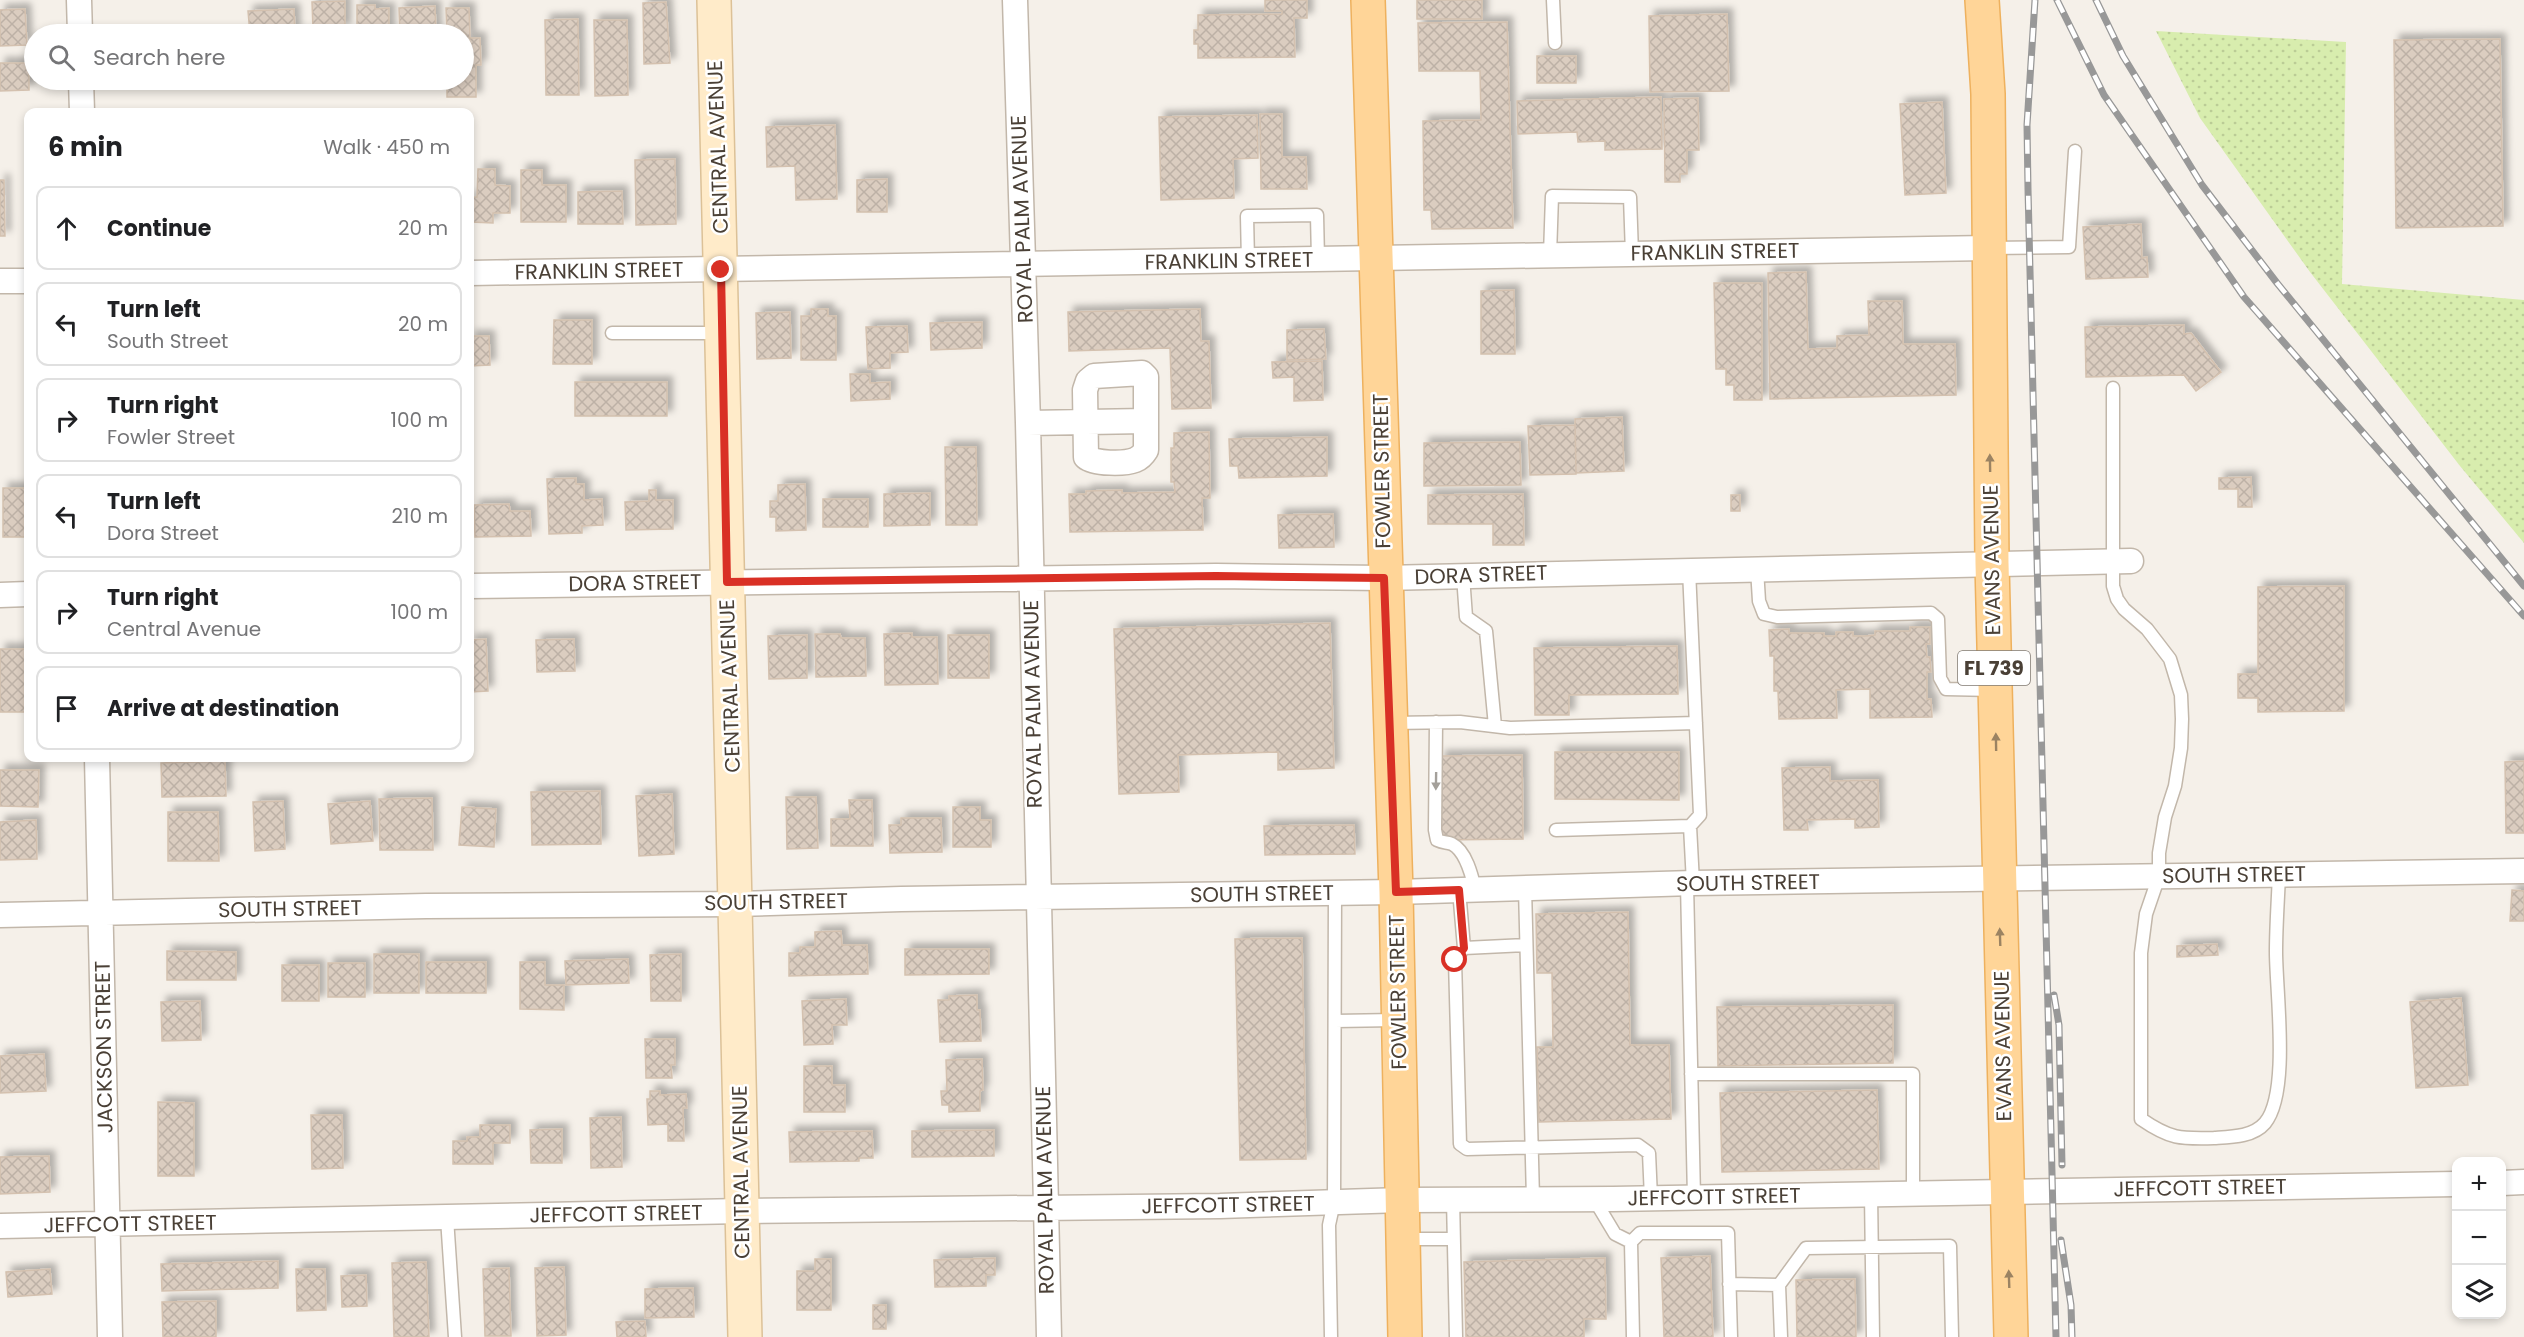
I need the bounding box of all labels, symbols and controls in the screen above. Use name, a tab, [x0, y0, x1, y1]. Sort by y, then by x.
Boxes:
search box	[24, 24, 474, 90]
icon: search	[45, 41, 78, 74]
text: Search here	[93, 42, 226, 73]
street label: CENTRAL AVENUE	[700, 60, 735, 234]
street label: ROYAL PALM AVENUE	[1003, 114, 1040, 324]
text: 6 min	[48, 129, 123, 165]
text: Walk · 450 m	[323, 133, 450, 161]
icon: ahead	[50, 212, 83, 245]
text: Continue	[107, 213, 211, 244]
text: 20 m	[398, 214, 448, 242]
street label: FRANKLIN STREET	[1630, 236, 1800, 267]
street label: FRANKLIN STREET	[1144, 245, 1314, 276]
street label: FRANKLIN STREET	[514, 255, 684, 286]
route end	[707, 256, 733, 282]
text: Turn left	[107, 294, 201, 325]
icon: left	[50, 308, 83, 341]
text: 20 m	[398, 310, 448, 338]
text: South Street	[107, 327, 228, 355]
text: Turn right	[107, 390, 218, 421]
street label: FOWLER STREET	[1366, 393, 1397, 549]
icon: right	[50, 404, 83, 437]
text: 100 m	[391, 406, 448, 434]
text: Fowler Street	[107, 423, 235, 451]
one-way arrow	[1985, 453, 1995, 472]
street label: EVANS AVENUE	[1976, 484, 2007, 636]
text: Turn left	[107, 486, 201, 517]
icon: left	[50, 500, 83, 533]
text: 210 m	[392, 502, 448, 530]
text: Dora Street	[107, 519, 219, 547]
street label: DORA STREET	[1414, 558, 1548, 591]
street label: DORA STREET	[568, 567, 702, 598]
text: Turn right	[107, 582, 218, 613]
icon: right	[50, 596, 83, 629]
text: 100 m	[391, 598, 448, 626]
street label: CENTRAL AVENUE	[712, 599, 747, 773]
street label: ROYAL PALM AVENUE	[1016, 600, 1049, 808]
text: Central Avenue	[107, 615, 261, 643]
road number: FL 739	[1958, 651, 2030, 685]
icon: arrive	[50, 692, 83, 725]
text: Arrive at destination	[107, 693, 339, 724]
one-way arrow	[1991, 732, 2001, 751]
one-way arrow	[1431, 771, 1441, 790]
street label: SOUTH STREET	[2162, 859, 2306, 890]
street label: SOUTH STREET	[1676, 867, 1820, 898]
street label: SOUTH STREET	[1190, 878, 1334, 909]
street label: SOUTH STREET	[704, 886, 848, 917]
street label: SOUTH STREET	[218, 893, 362, 924]
street label: FOWLER STREET	[1382, 914, 1413, 1070]
one-way arrow	[1996, 927, 2005, 946]
route start	[1441, 946, 1467, 972]
street label: JACKSON STREET	[87, 960, 120, 1134]
street label: EVANS AVENUE	[1987, 970, 2018, 1122]
street label: CENTRAL AVENUE	[724, 1085, 757, 1259]
street label: ROYAL PALM AVENUE	[1028, 1086, 1061, 1294]
map controls	[2452, 1157, 2506, 1319]
button: +	[2452, 1157, 2506, 1211]
street label: JEFFCOTT STREET	[2113, 1171, 2287, 1204]
street label: JEFFCOTT STREET	[1627, 1180, 1801, 1213]
street label: JEFFCOTT STREET	[1141, 1188, 1315, 1221]
street label: JEFFCOTT STREET	[529, 1197, 703, 1230]
street label: JEFFCOTT STREET	[43, 1207, 217, 1240]
button: −	[2452, 1211, 2506, 1265]
button: layers	[2452, 1265, 2506, 1319]
one-way arrow	[2005, 1269, 2014, 1288]

